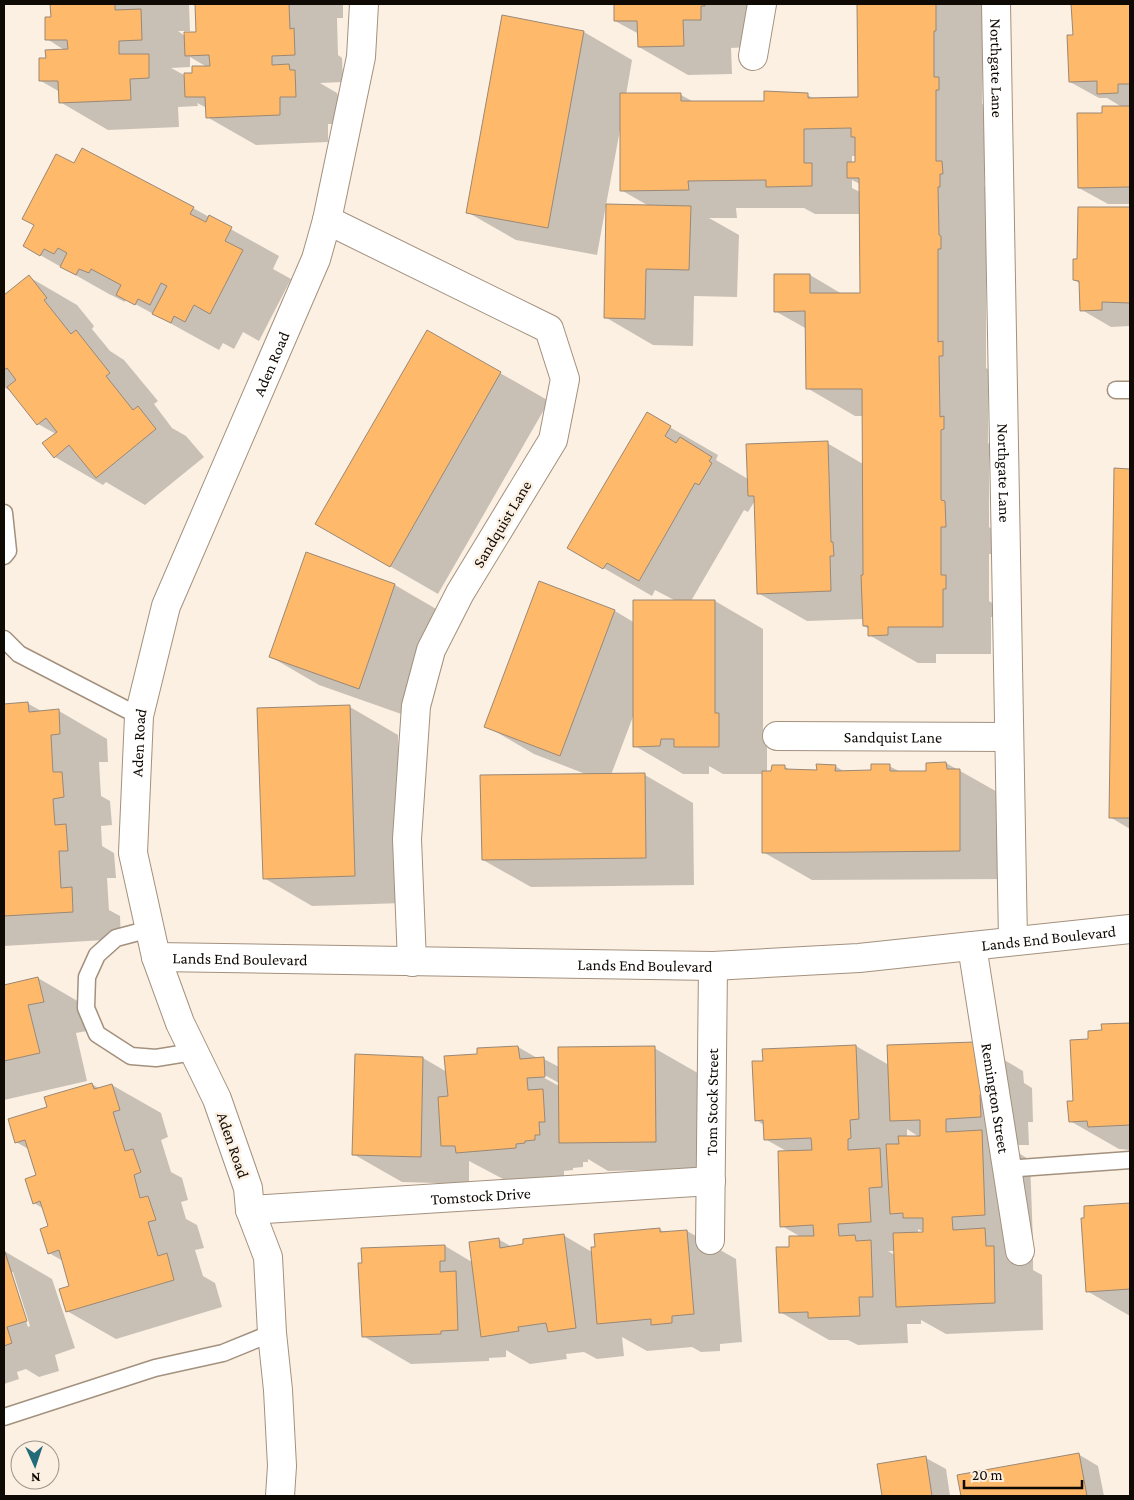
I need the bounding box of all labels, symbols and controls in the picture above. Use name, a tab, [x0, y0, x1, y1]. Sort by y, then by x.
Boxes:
street label: Northgate Lane	[987, 18, 1007, 118]
street label: Aden Road	[249, 328, 292, 398]
street label: Northgate Lane	[995, 423, 1014, 523]
street label: Sandquist Lane	[469, 477, 535, 571]
street label: Aden Road	[128, 706, 149, 777]
street label: Sandquist Lane	[844, 728, 942, 746]
street label: Lands End Boulevard	[981, 922, 1117, 953]
street label: Lands End Boulevard	[172, 949, 308, 968]
street label: Lands End Boulevard	[577, 955, 713, 975]
street label: Remington Street	[979, 1042, 1013, 1155]
street label: Tom Stock Street	[702, 1048, 721, 1156]
street label: Aden Road	[214, 1110, 252, 1181]
street label: Tomstock Drive	[430, 1184, 531, 1207]
north arrow	[10, 1440, 60, 1490]
scale bar	[964, 1458, 1082, 1490]
text: 20 m	[972, 1467, 1003, 1483]
text: N	[30, 1470, 41, 1486]

